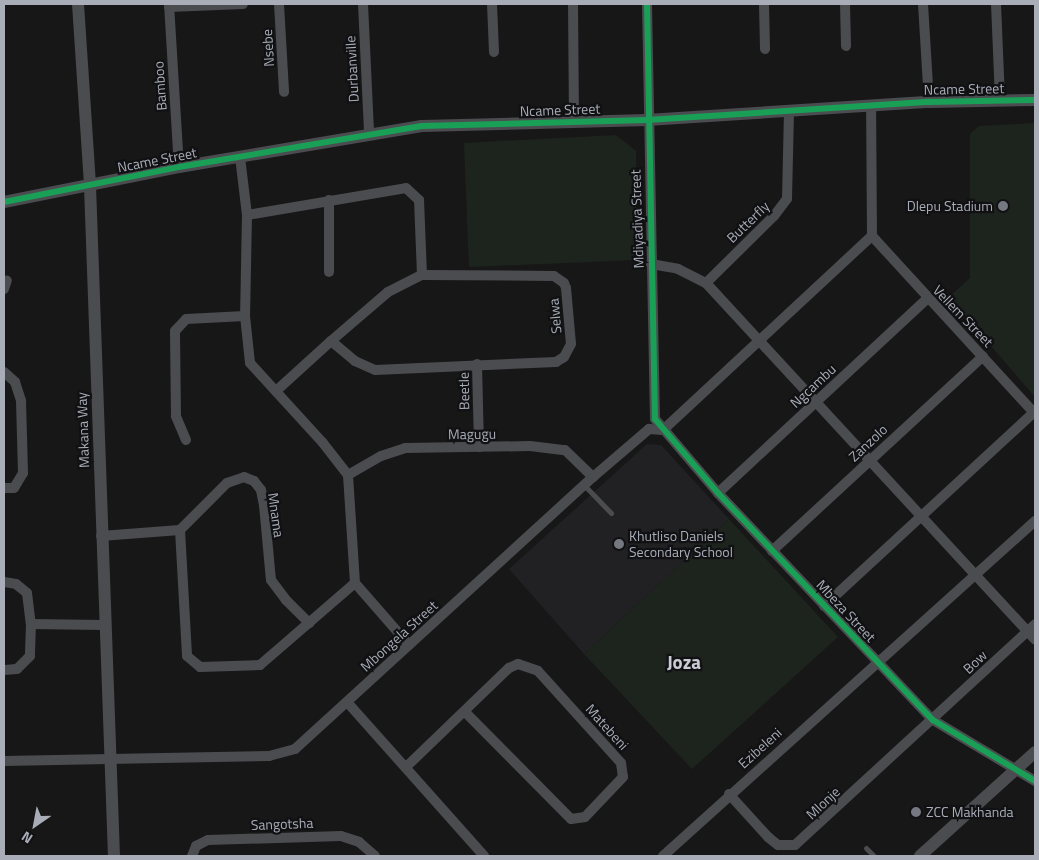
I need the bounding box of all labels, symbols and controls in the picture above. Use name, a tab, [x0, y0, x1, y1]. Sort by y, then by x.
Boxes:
street label: Nsebe	[259, 29, 277, 67]
street label: Durbanville	[342, 35, 362, 103]
street label: Bamboo	[150, 61, 170, 111]
street label: Ncame Street	[924, 80, 1004, 98]
street label: Ncame Street	[520, 100, 600, 120]
street label: Ncame Street	[116, 144, 198, 176]
street label: Mdiyadiya Street	[627, 169, 647, 269]
street label: Butterfly	[723, 198, 773, 246]
place label: Dlepu Stadium	[907, 198, 993, 214]
marker: Dlepu Stadium	[997, 200, 1009, 212]
street label: Vellem Street	[929, 282, 997, 350]
street label: Selwa	[545, 298, 565, 334]
street label: Ngcambu	[787, 361, 839, 411]
street label: Beetle	[455, 372, 473, 410]
street label: Makana Way	[73, 392, 93, 468]
street label: Zanzolo	[845, 421, 891, 465]
street label: Magugu	[448, 425, 496, 443]
street label: Mnama	[265, 492, 287, 538]
place label: Khutliso Daniels Secondary School	[629, 528, 733, 560]
marker: Khutliso Daniels Secondary School	[613, 538, 625, 550]
street label: Mbeza Street	[813, 576, 879, 646]
street label: Mbongela Street	[357, 597, 441, 675]
street label: Bow	[960, 647, 990, 677]
district label: Joza	[667, 651, 701, 673]
street label: Matebeni	[582, 701, 632, 753]
street label: Ezibeleni	[735, 724, 785, 772]
street label: Mlonje	[803, 783, 843, 823]
north arrow	[10, 800, 60, 850]
place label: ZCC Makhanda	[926, 804, 1014, 820]
marker: ZCC Makhanda	[910, 806, 922, 818]
street label: Sangotsha	[250, 815, 314, 833]
text: N	[17, 827, 36, 849]

